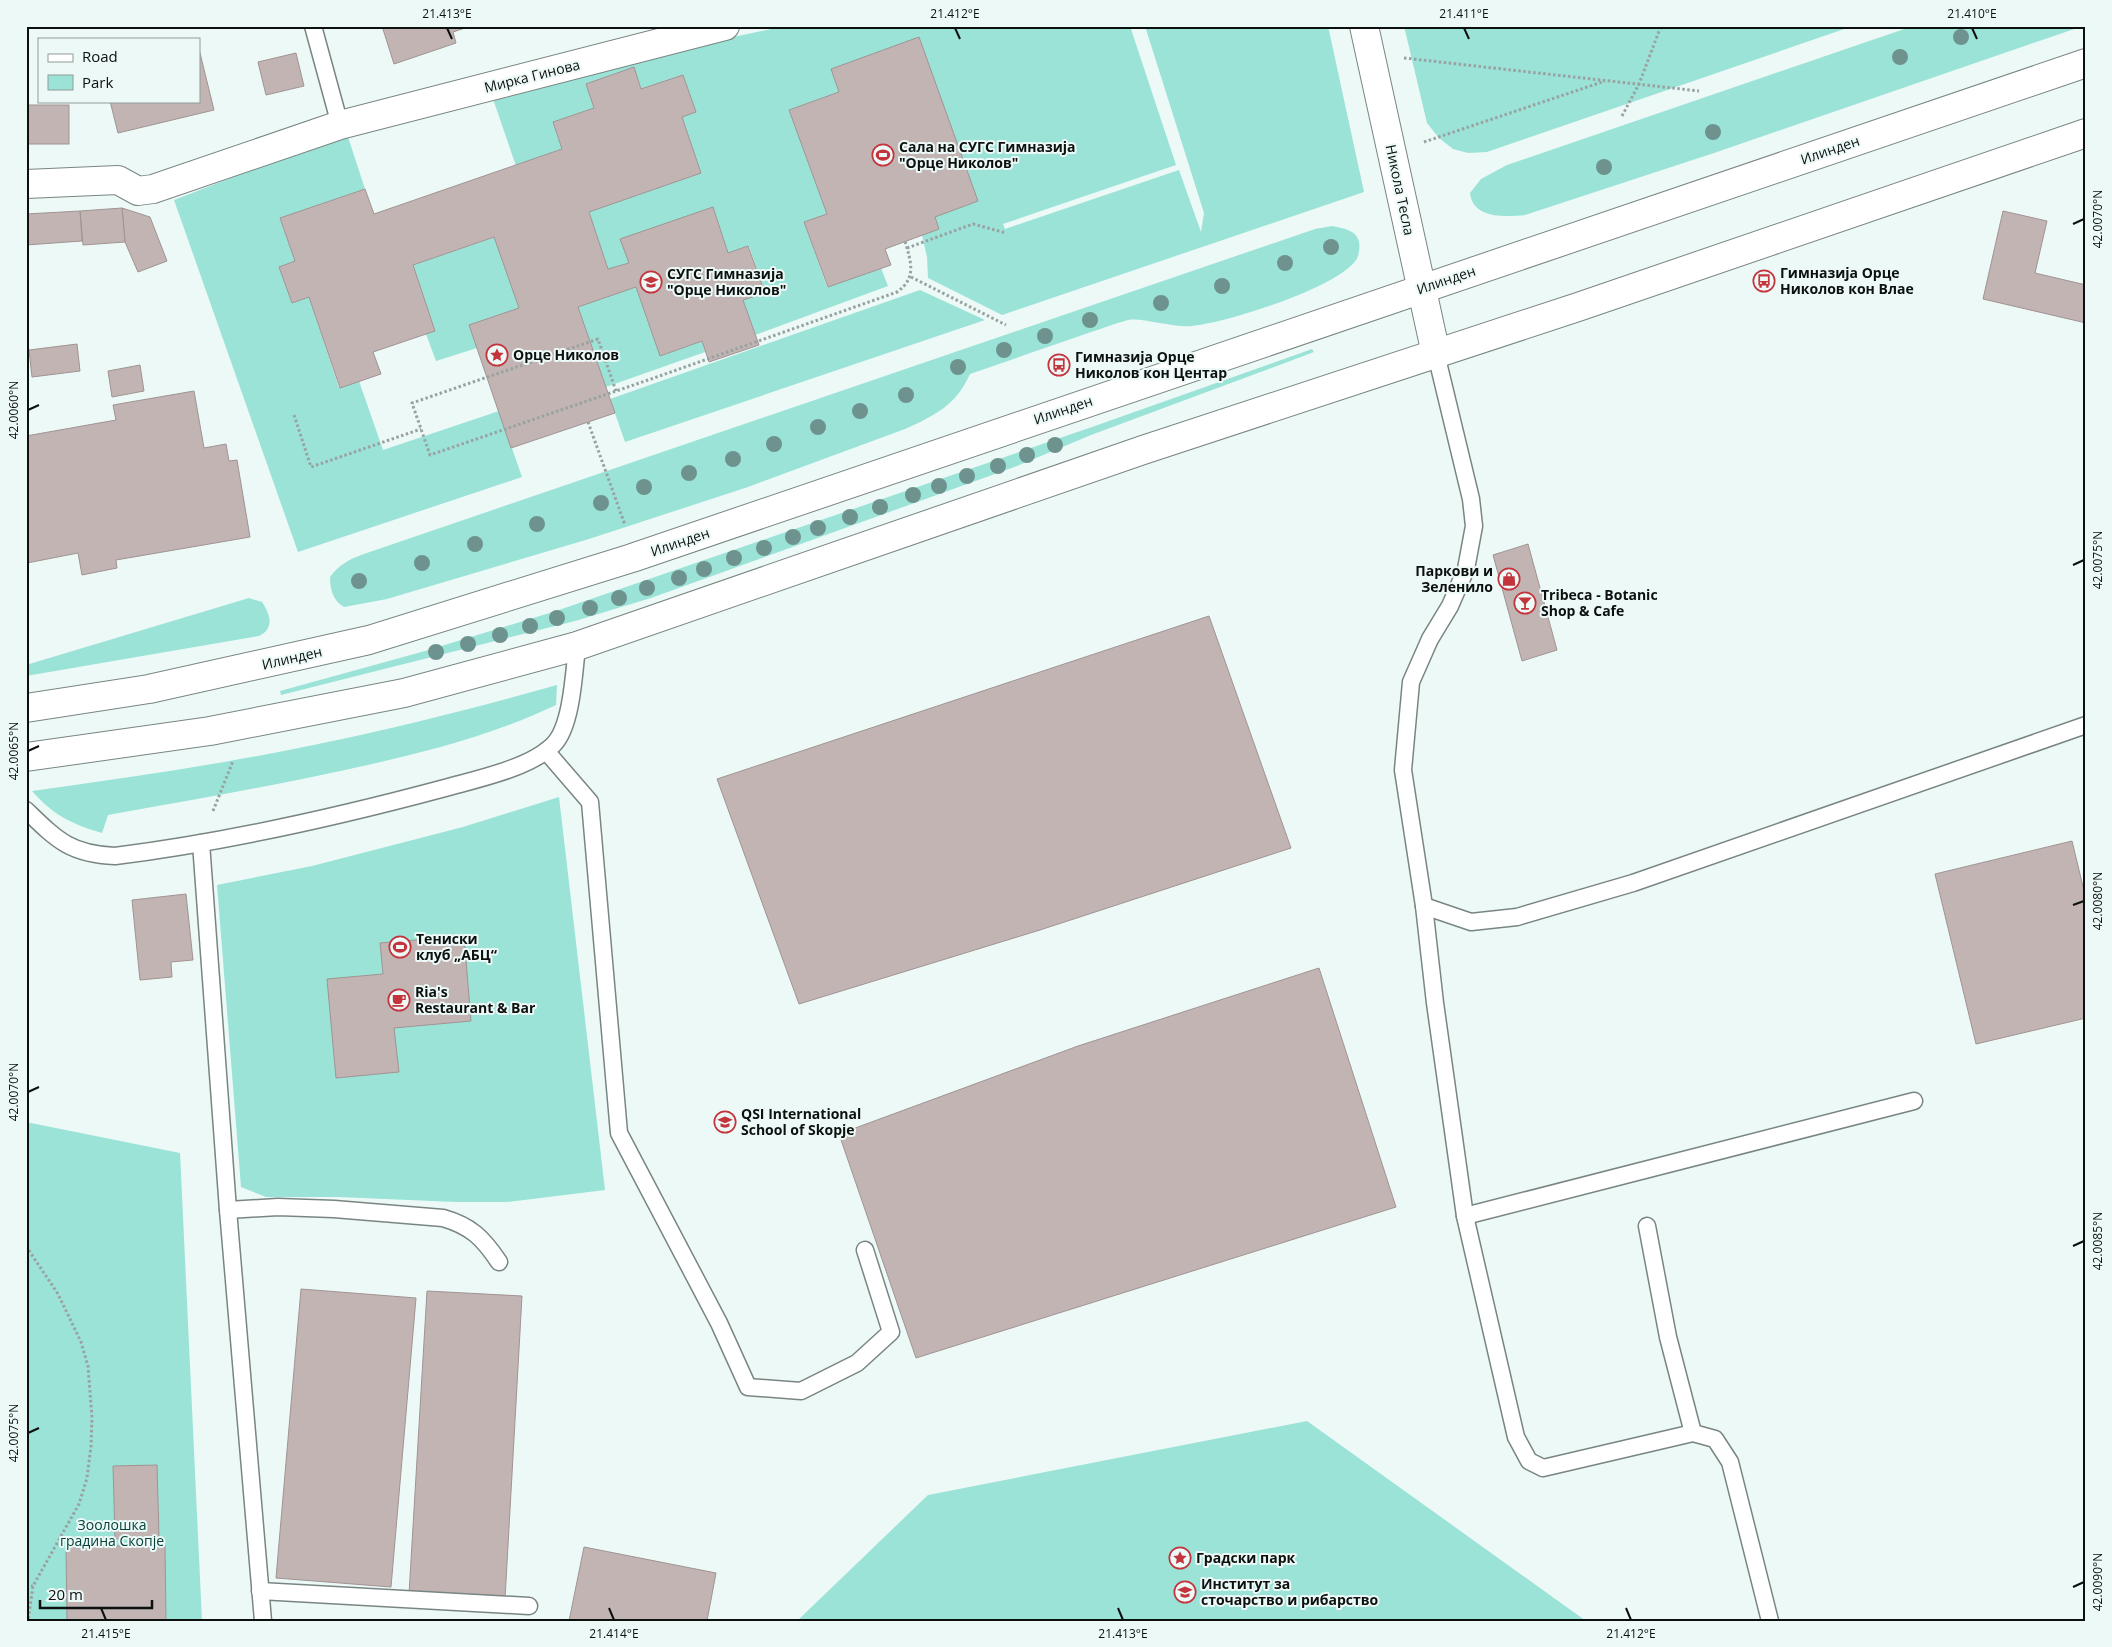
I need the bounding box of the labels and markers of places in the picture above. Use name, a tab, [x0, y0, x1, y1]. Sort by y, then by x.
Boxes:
place label: Сала на СУГС Гимназија "Орце Николов"	[899, 137, 1076, 172]
sports icon: Сала на СУГС Гимназија "Орце Николов"	[871, 143, 895, 167]
place label: Гимназија Орце Николов кон Влае	[1780, 263, 1914, 298]
place label: СУГС Гимназија "Орце Николов"	[667, 264, 786, 299]
bus stop icon: Гимназија Орце Николов кон Влае	[1752, 269, 1776, 293]
school or university icon: СУГС Гимназија "Орце Николов"	[639, 270, 663, 294]
place icon: Орце Николов	[485, 343, 509, 367]
place label: Орце Николов	[513, 345, 619, 364]
place label: Гимназија Орце Николов кон Центар	[1075, 347, 1227, 382]
bus stop icon: Гимназија Орце Николов кон Центар	[1047, 353, 1071, 377]
place label: Паркови и Зеленило	[1415, 561, 1493, 596]
shop icon: Паркови и Зеленило	[1497, 567, 1521, 591]
place label: Tribeca - Botanic Shop & Cafe	[1541, 585, 1658, 620]
bar icon: Tribeca - Botanic Shop & Cafe	[1513, 591, 1537, 615]
place label: Тениски клуб „АБЦ“	[416, 929, 498, 964]
sports icon: Тениски клуб „АБЦ“	[388, 935, 412, 959]
place label: Ria's Restaurant & Bar	[415, 982, 536, 1017]
cafe icon: Ria's Restaurant & Bar	[387, 988, 411, 1012]
place label: QSI International School of Skopje	[741, 1104, 861, 1139]
school or university icon: QSI International School of Skopje	[713, 1110, 737, 1134]
place icon: Градски парк	[1168, 1546, 1192, 1570]
place label: Градски парк	[1196, 1548, 1295, 1567]
place label: Институт за сточарство и рибарство	[1201, 1574, 1379, 1609]
school or university icon: Институт за сточарство и рибарство	[1173, 1580, 1197, 1604]

